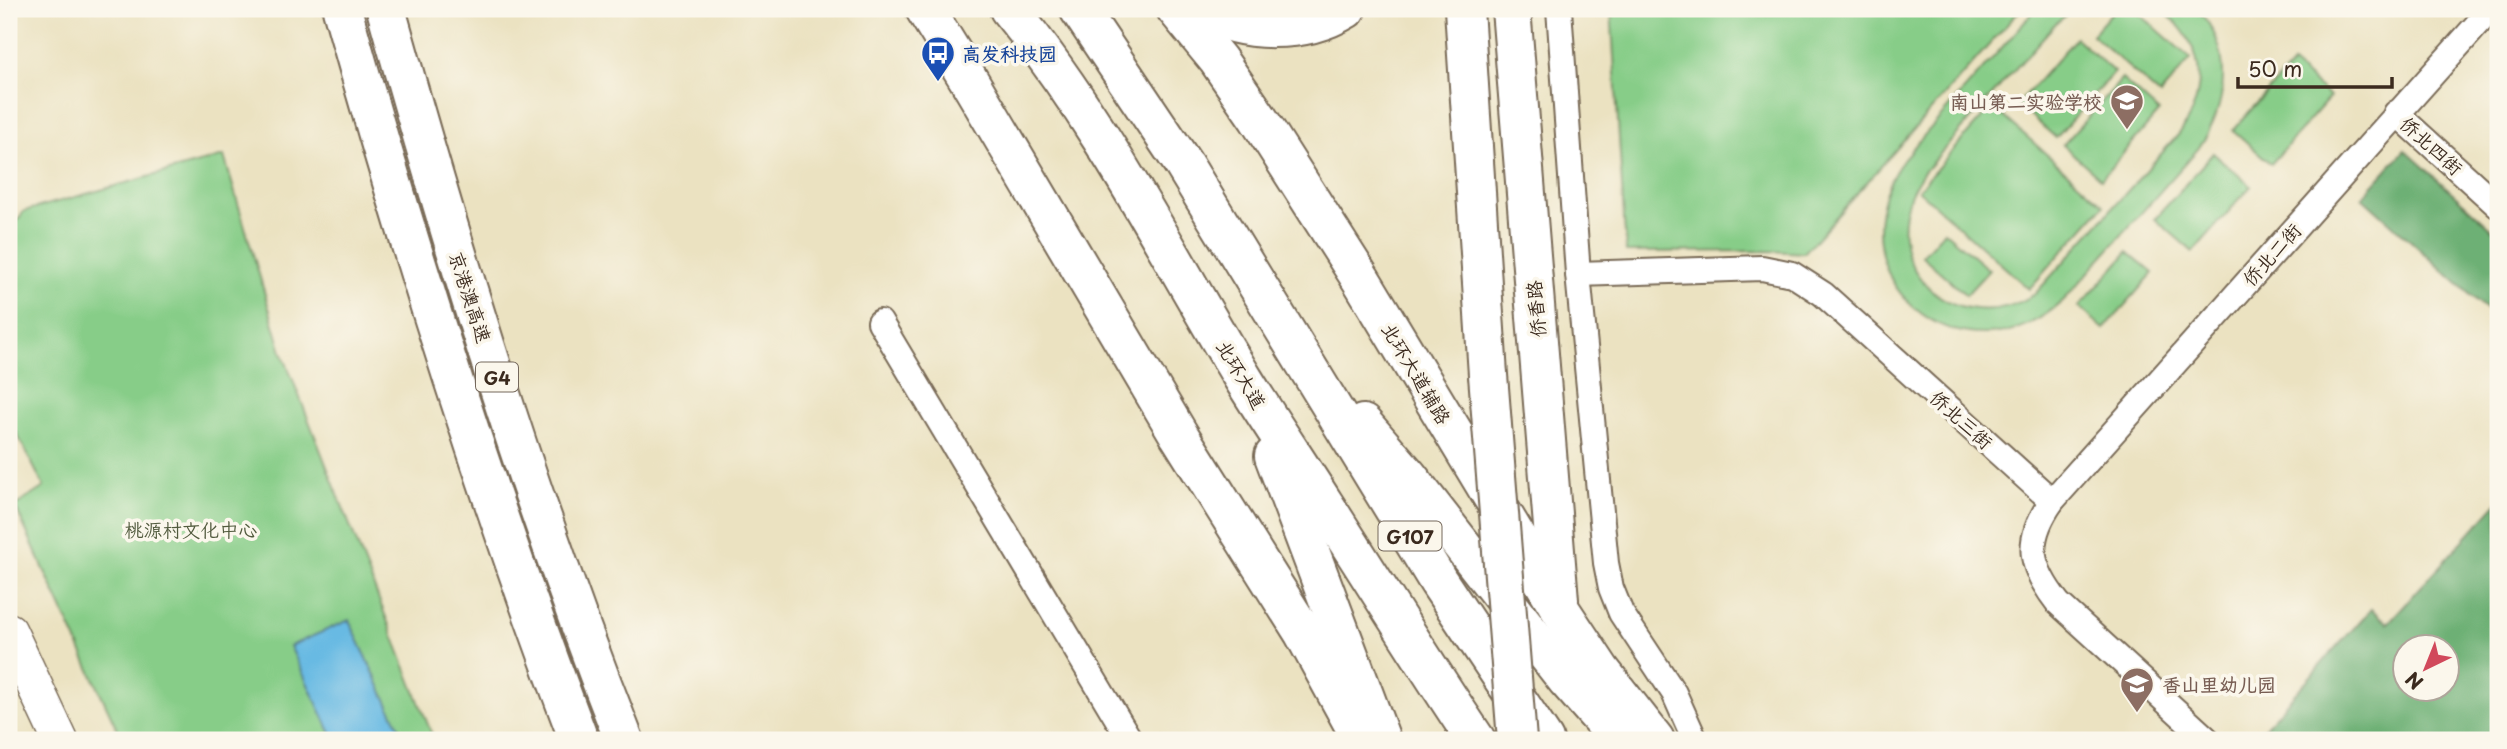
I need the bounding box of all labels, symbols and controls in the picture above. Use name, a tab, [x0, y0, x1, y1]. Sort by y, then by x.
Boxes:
bus stop icon: 高发科技园	[919, 34, 957, 83]
place label: 高发科技园	[962, 39, 1057, 67]
scale bar	[2238, 46, 2392, 90]
text: 50 m	[2248, 52, 2302, 84]
school or university icon: 南山第二实验学校	[2108, 82, 2146, 131]
place label: 南山第二实验学校	[1950, 87, 2102, 115]
street label: 侨北四街	[2394, 109, 2470, 181]
street label: 侨北二街	[2235, 216, 2307, 292]
street label: 京港澳高速	[443, 247, 499, 347]
street label: 侨香路	[1519, 279, 1551, 339]
street label: 北环大道辅路	[1376, 317, 1458, 429]
street label: 北环大道	[1210, 334, 1274, 414]
road number: G4	[476, 362, 518, 391]
street label: 侨北三街	[1924, 383, 2000, 455]
park label: 桃源村文化中心	[124, 515, 258, 543]
road number: G107	[1378, 522, 1442, 550]
north arrow	[2392, 634, 2462, 704]
school or university icon: 香山里幼儿园	[2118, 665, 2156, 714]
text: N	[2399, 666, 2429, 697]
place label: 香山里幼儿园	[2162, 670, 2276, 698]

